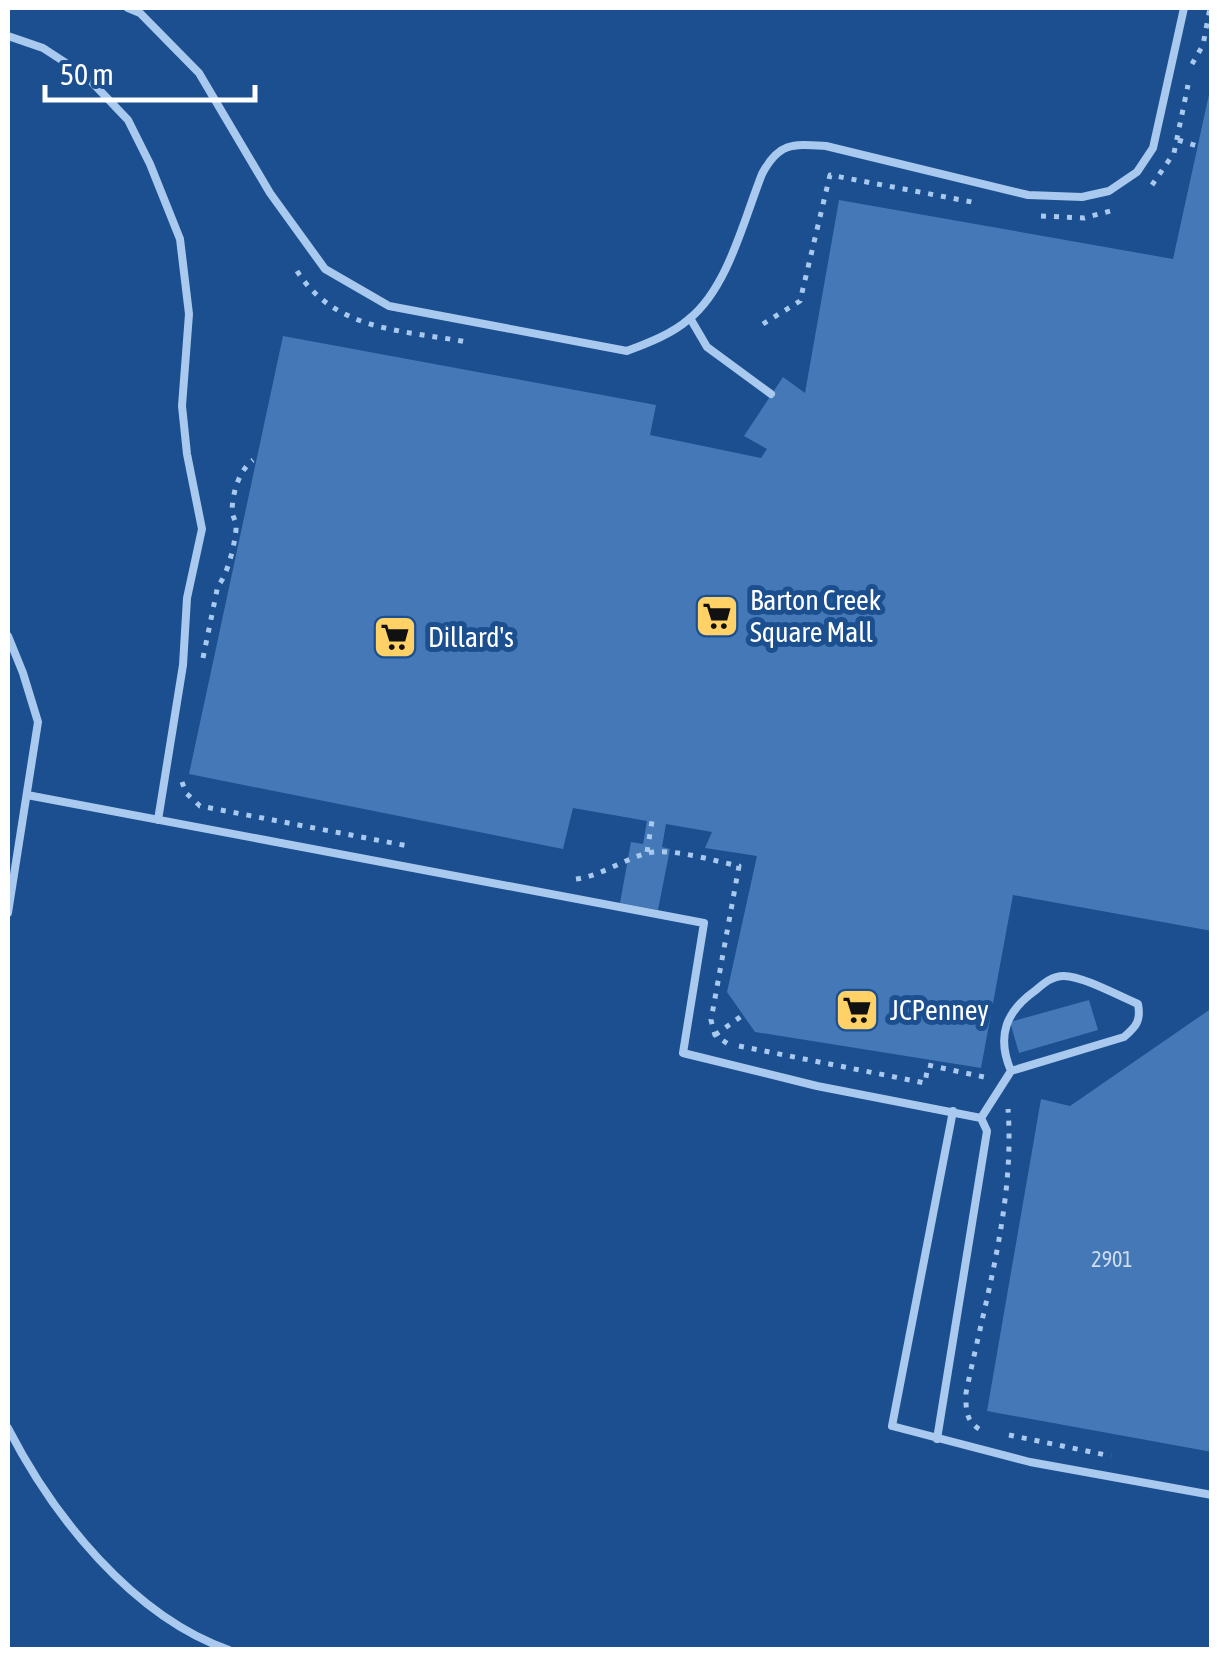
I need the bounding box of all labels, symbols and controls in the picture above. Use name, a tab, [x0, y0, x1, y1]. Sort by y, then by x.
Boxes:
scale bar	[45, 40, 255, 102]
text: 50 m	[60, 57, 114, 91]
place label: Barton Creek Square Mall	[750, 584, 881, 648]
supermarket icon: Barton Creek Square Mall	[694, 593, 740, 639]
supermarket icon: Dillard's	[372, 614, 418, 660]
place label: Dillard's	[428, 621, 514, 653]
supermarket icon: JCPenney	[834, 987, 880, 1033]
place label: JCPenney	[890, 994, 989, 1026]
house number: 2901	[1091, 1246, 1133, 1272]

